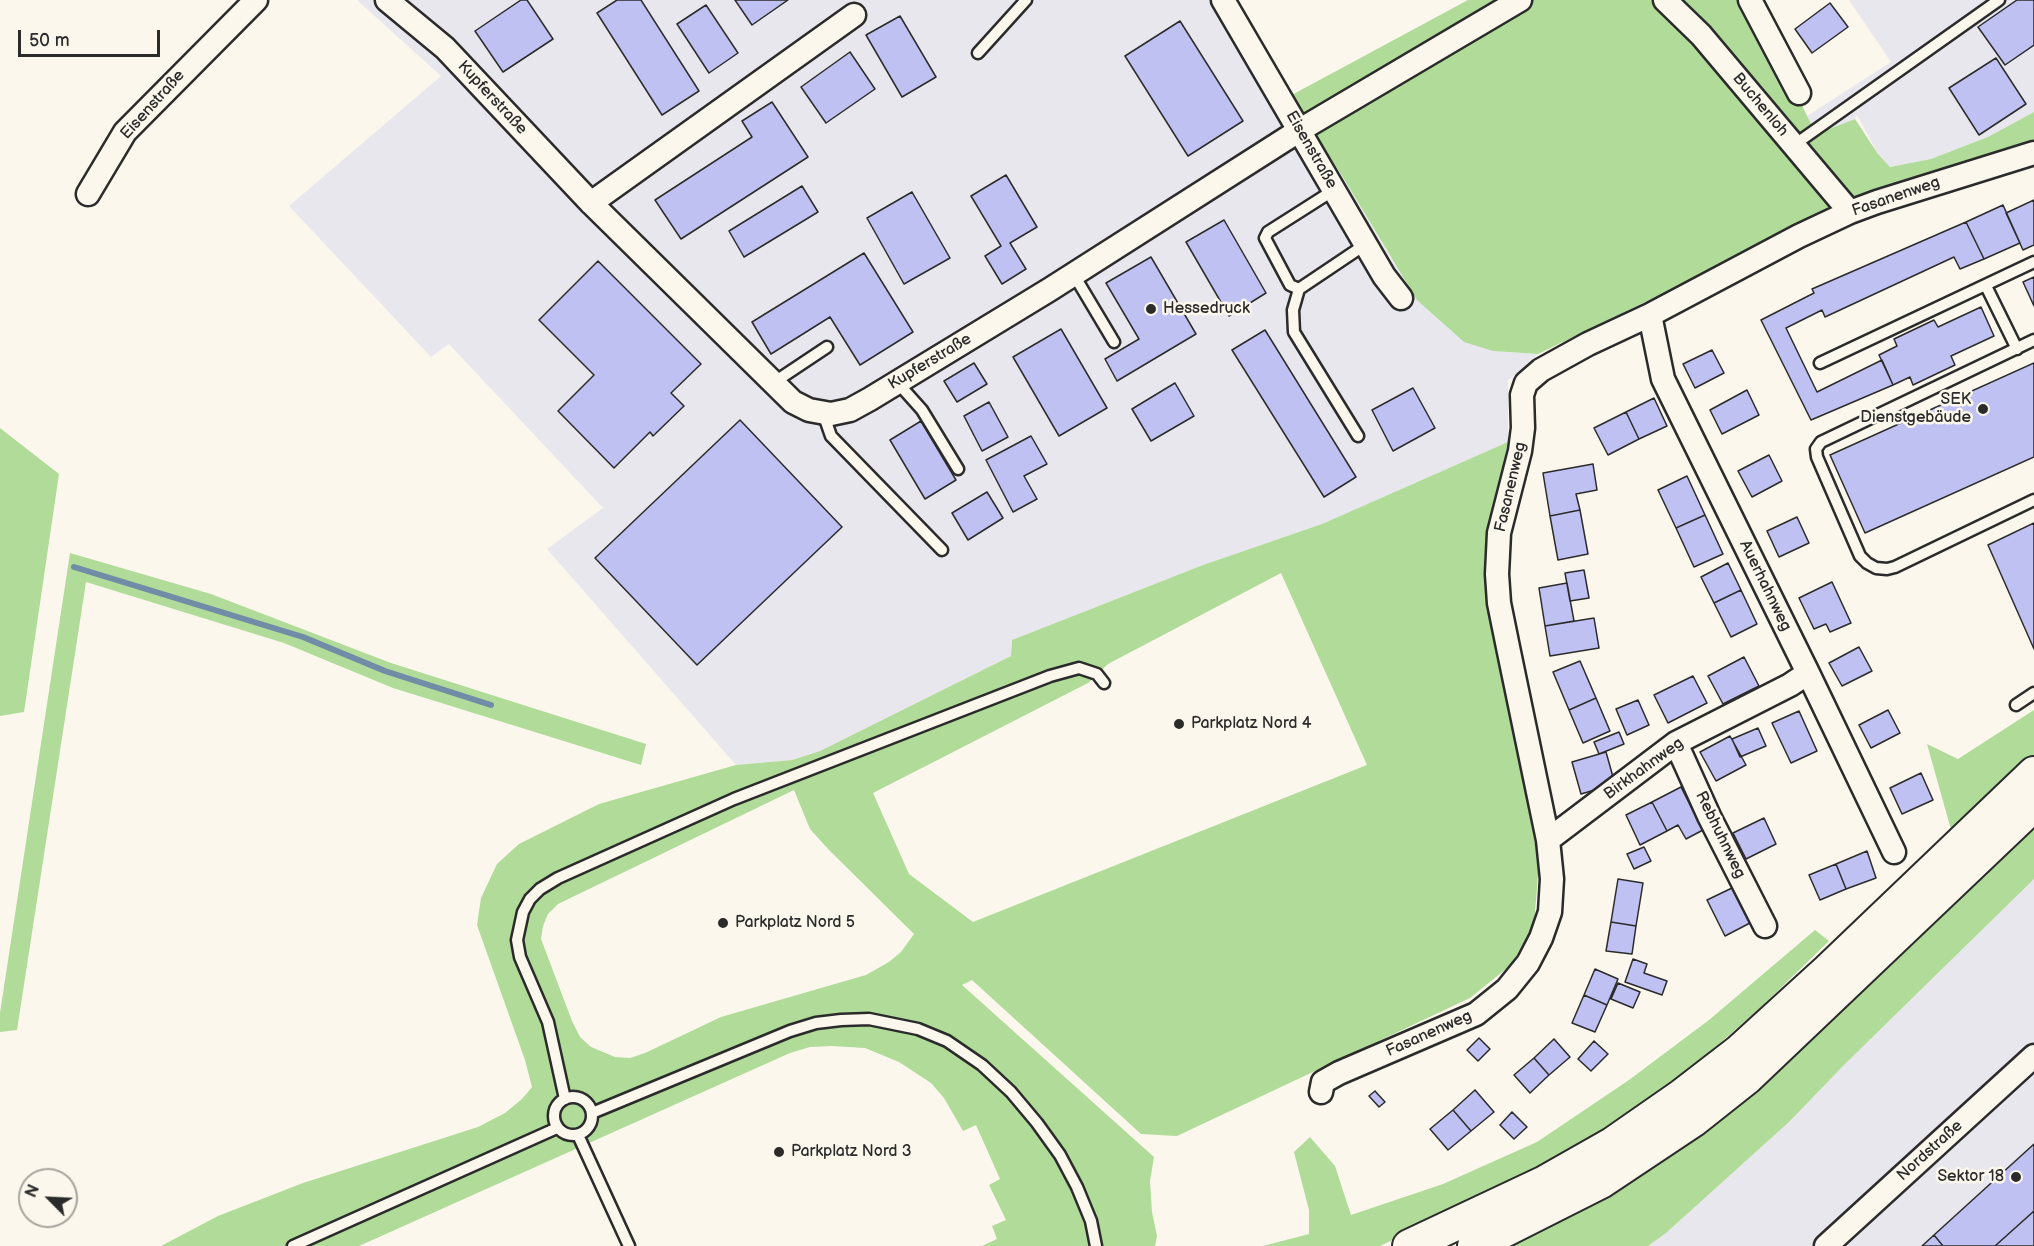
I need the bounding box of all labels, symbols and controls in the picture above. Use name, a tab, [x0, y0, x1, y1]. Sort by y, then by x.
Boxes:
scale bar	[21, 18, 164, 56]
text: 50 m	[29, 30, 70, 51]
street label: Kupferstraße	[453, 57, 531, 139]
street label: Eisenstraße	[117, 66, 189, 144]
street label: Buchenloh	[1728, 69, 1792, 141]
street label: Eisenstraße	[1281, 108, 1341, 192]
street label: Fasanenweg	[1849, 173, 1943, 221]
place label: Hessedruck	[1163, 299, 1250, 319]
marker: Hessedruck	[1144, 302, 1158, 316]
street label: Kupferstraße	[885, 330, 975, 394]
place label: SEK Dienstgebäude	[1860, 390, 1971, 428]
marker: SEK Dienstgebäude	[1976, 402, 1990, 416]
street label: Fasanenweg	[1491, 440, 1531, 534]
street label: Auerhahnweg	[1735, 537, 1795, 635]
place label: Parkplatz Nord 4	[1191, 714, 1312, 734]
marker: Parkplatz Nord 4	[1172, 717, 1186, 731]
street label: Birkhahnweg	[1601, 734, 1687, 804]
street label: Rebhuhnweg	[1691, 788, 1749, 882]
place label: Parkplatz Nord 5	[735, 913, 855, 933]
marker: Parkplatz Nord 5	[716, 916, 730, 930]
street label: Fasanenweg	[1383, 1007, 1475, 1061]
street label: Nordstraße	[1893, 1117, 1967, 1185]
place label: Parkplatz Nord 3	[791, 1142, 912, 1162]
marker: Parkplatz Nord 3	[772, 1145, 786, 1159]
place label: Sektor 18	[1937, 1167, 2004, 1187]
north arrow	[18, 1168, 78, 1228]
marker: Sektor 18	[2009, 1170, 2023, 1184]
text: N	[22, 1182, 44, 1201]

